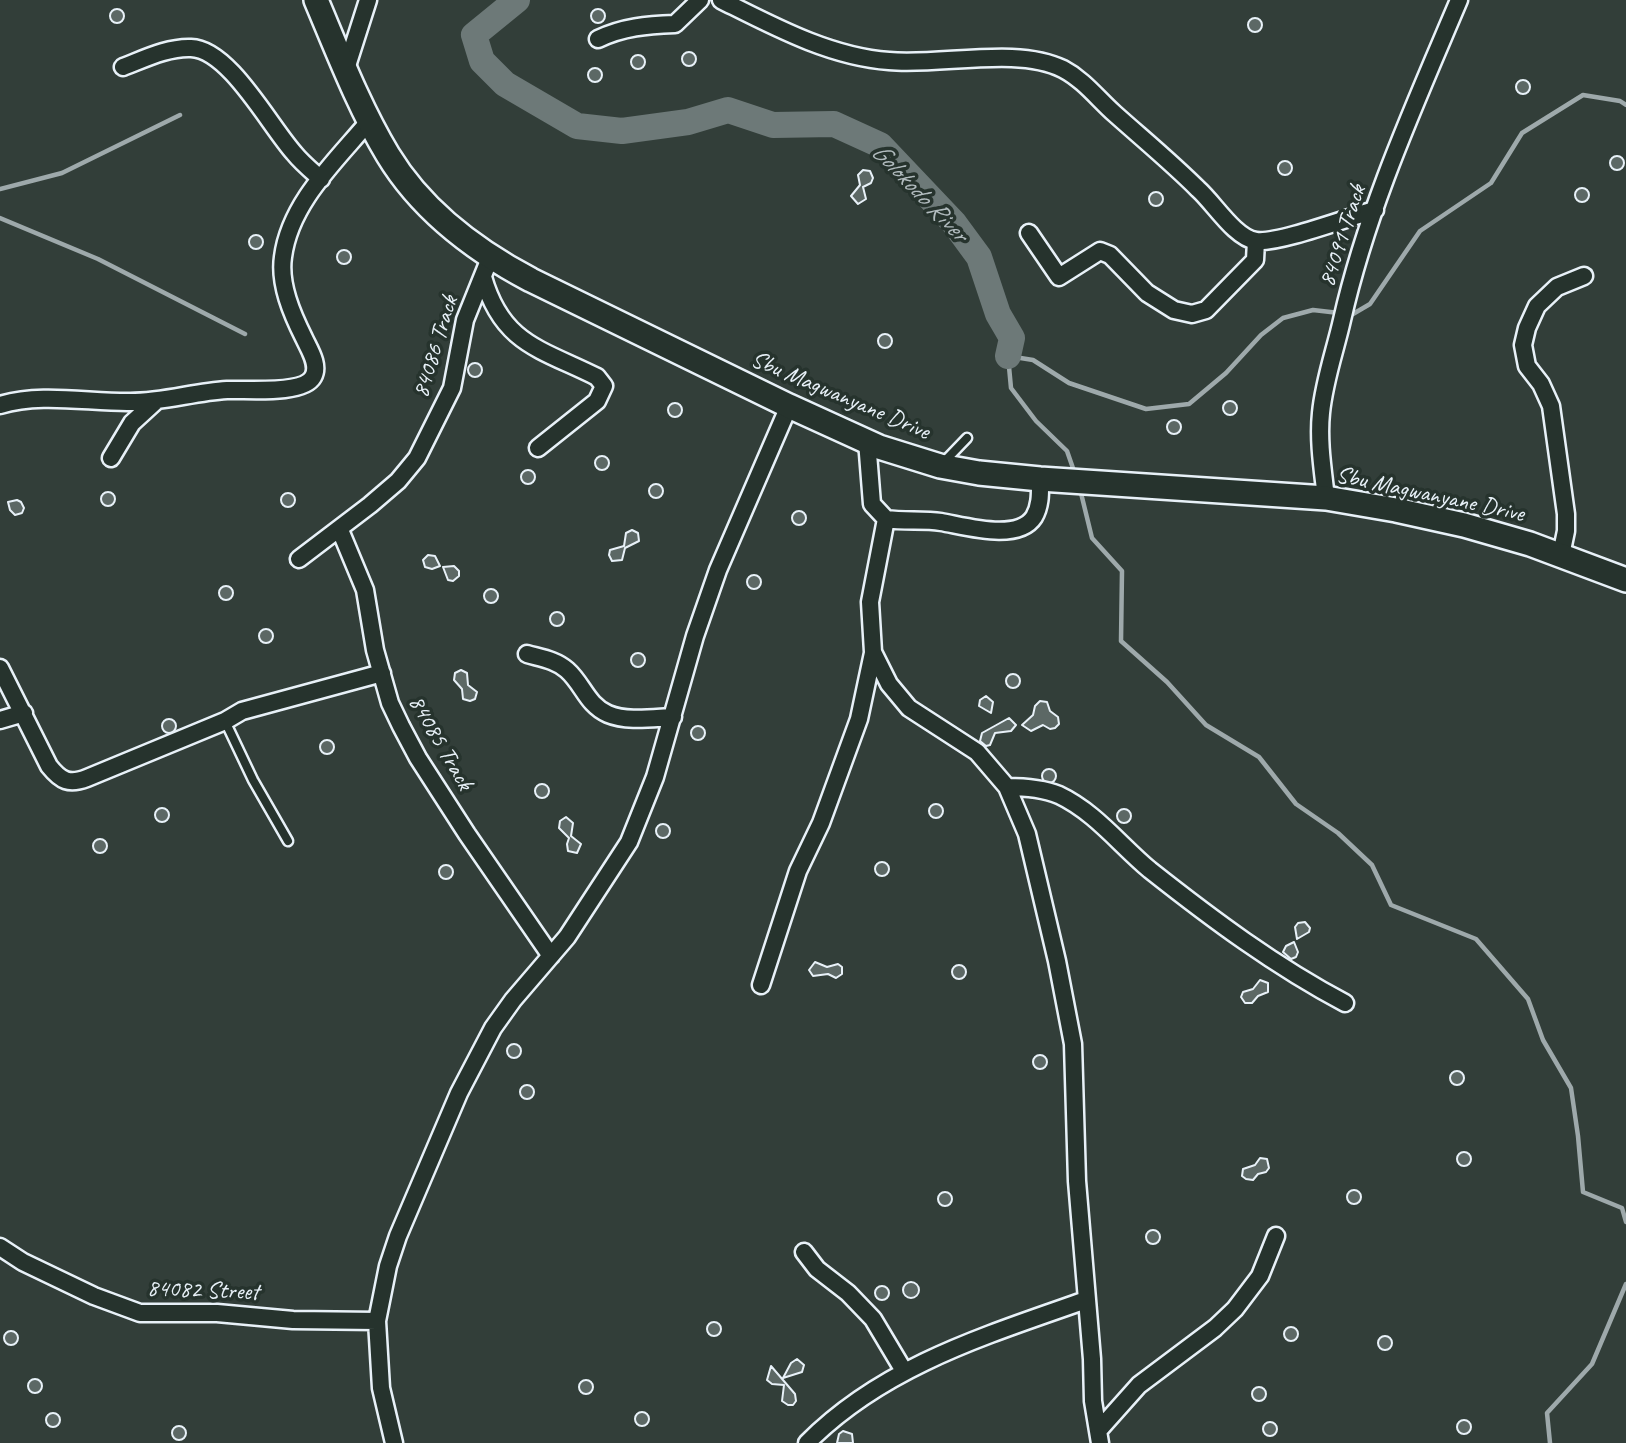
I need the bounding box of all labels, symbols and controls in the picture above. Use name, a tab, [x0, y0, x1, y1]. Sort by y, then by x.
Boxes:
water label: Golokodo River	[864, 137, 974, 249]
street label: 84091 Track	[1313, 182, 1373, 290]
street label: 84086 Track	[407, 293, 465, 401]
street label: Sbu Magwanyane Drive	[746, 345, 934, 447]
street label: Sbu Magwanyane Drive	[1333, 461, 1527, 529]
street label: 84085 Track	[401, 690, 479, 796]
street label: 84082 Street	[146, 1275, 260, 1307]

